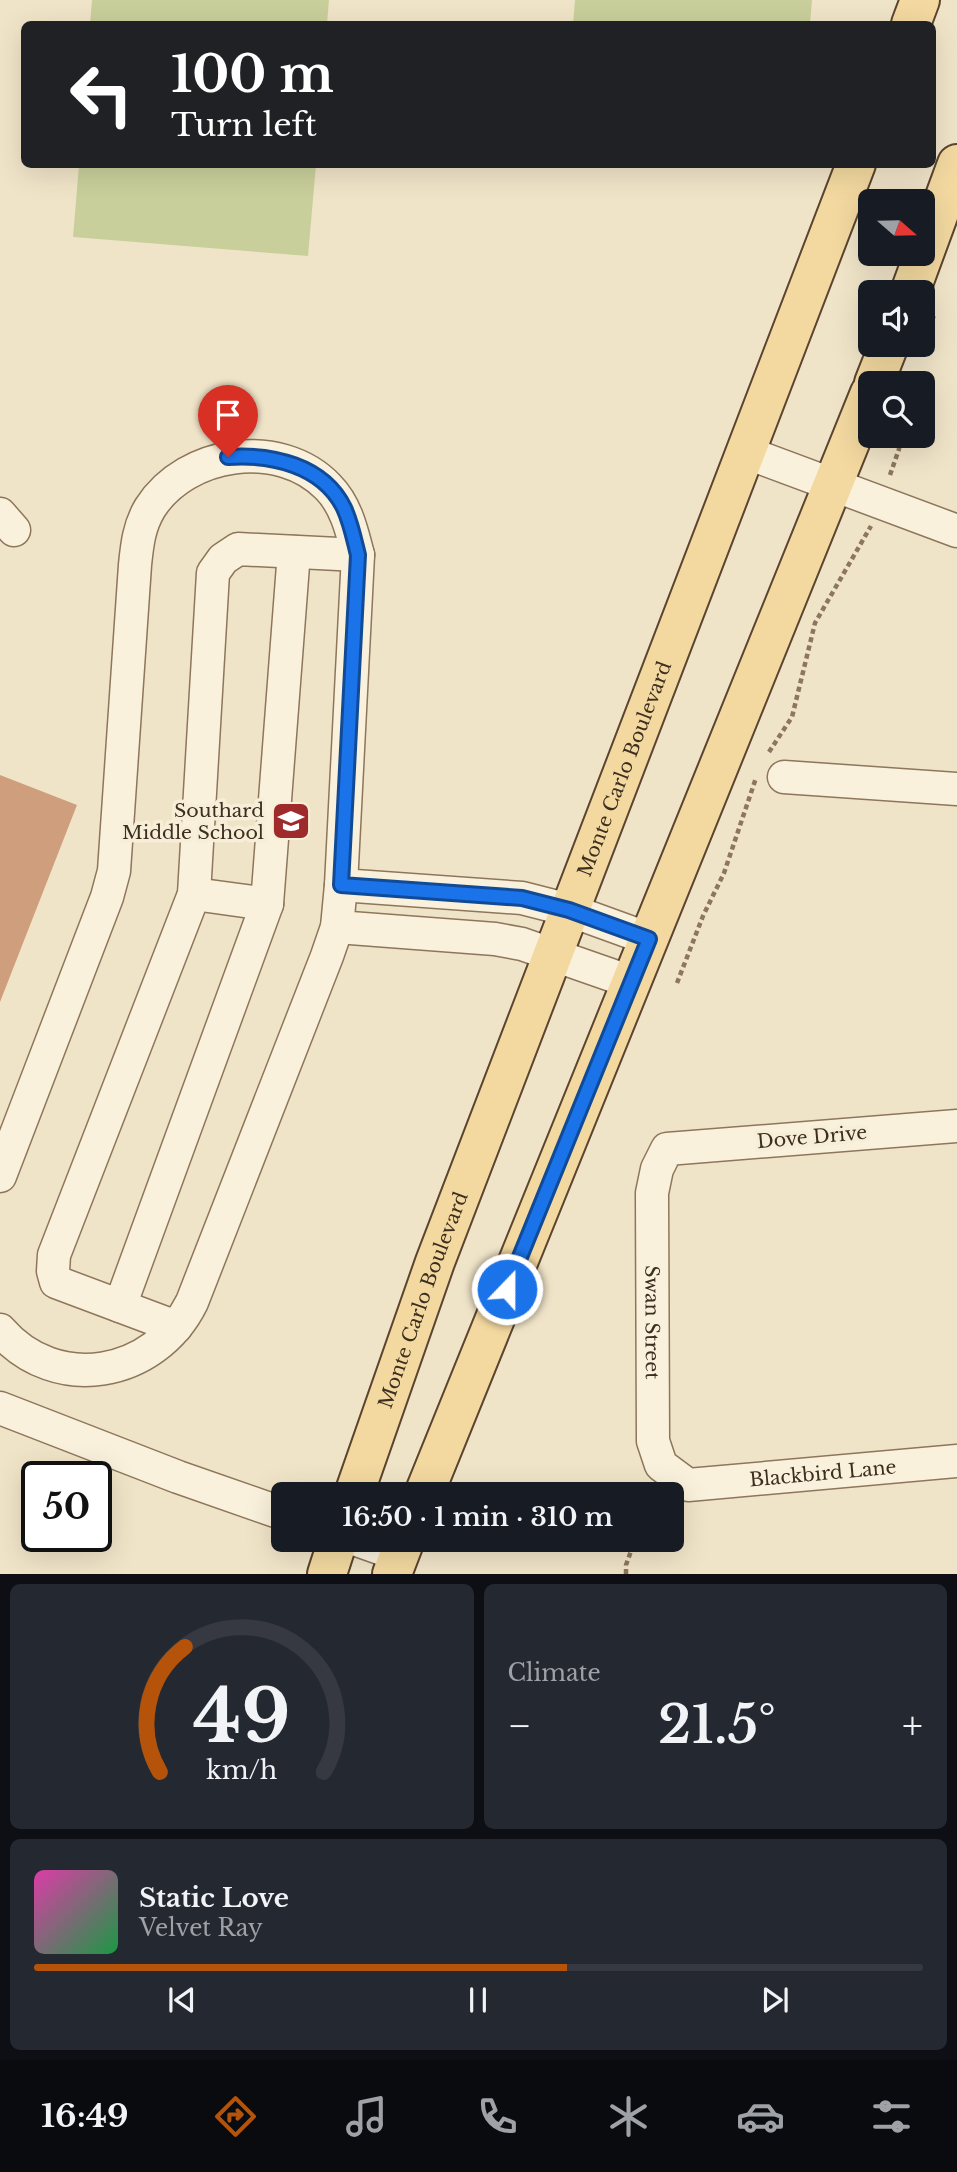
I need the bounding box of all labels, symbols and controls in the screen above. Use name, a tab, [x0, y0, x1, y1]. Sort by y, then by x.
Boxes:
text: 100 m	[171, 44, 334, 105]
icon: left	[56, 49, 147, 140]
text: Turn left	[171, 105, 317, 145]
north arrow	[858, 189, 934, 266]
map controls	[858, 189, 935, 448]
button: sound	[858, 280, 935, 357]
button: search	[858, 371, 935, 448]
pin	[198, 385, 258, 457]
icon: arrive	[209, 396, 247, 434]
street label: Monte Carlo Boulevard	[572, 658, 676, 880]
place label: Southard Middle School	[122, 799, 264, 844]
school or university icon: Southard Middle School	[270, 800, 312, 842]
street label: Dove Drive	[756, 1121, 868, 1153]
street label: Monte Carlo Boulevard	[373, 1188, 472, 1411]
position arrow	[470, 1252, 544, 1326]
street label: Swan Street	[641, 1265, 664, 1380]
street label: Blackbird Lane	[748, 1455, 897, 1491]
speed limit sign: 50	[21, 1461, 112, 1552]
text: 16:50 · 1 min · 310 m	[342, 1501, 613, 1533]
text: Climate	[508, 1659, 601, 1687]
text: 49	[193, 1672, 290, 1763]
text: 21.5°	[658, 1693, 776, 1757]
text: −	[508, 1702, 532, 1749]
text: +	[902, 1702, 923, 1749]
text: km/h	[206, 1755, 277, 1786]
text: Static Love	[139, 1882, 289, 1914]
text: Velvet Ray	[139, 1914, 263, 1942]
icon: previous	[163, 1981, 201, 2019]
icon: pause	[459, 1981, 497, 2019]
icon: next	[756, 1981, 794, 2019]
icon: directions	[211, 2092, 260, 2141]
icon: music	[342, 2092, 391, 2141]
icon: phone	[473, 2092, 522, 2141]
icon: climate	[604, 2092, 653, 2141]
icon: car	[736, 2092, 785, 2141]
icon: filters	[867, 2092, 916, 2141]
text: 16:49	[41, 2096, 129, 2136]

